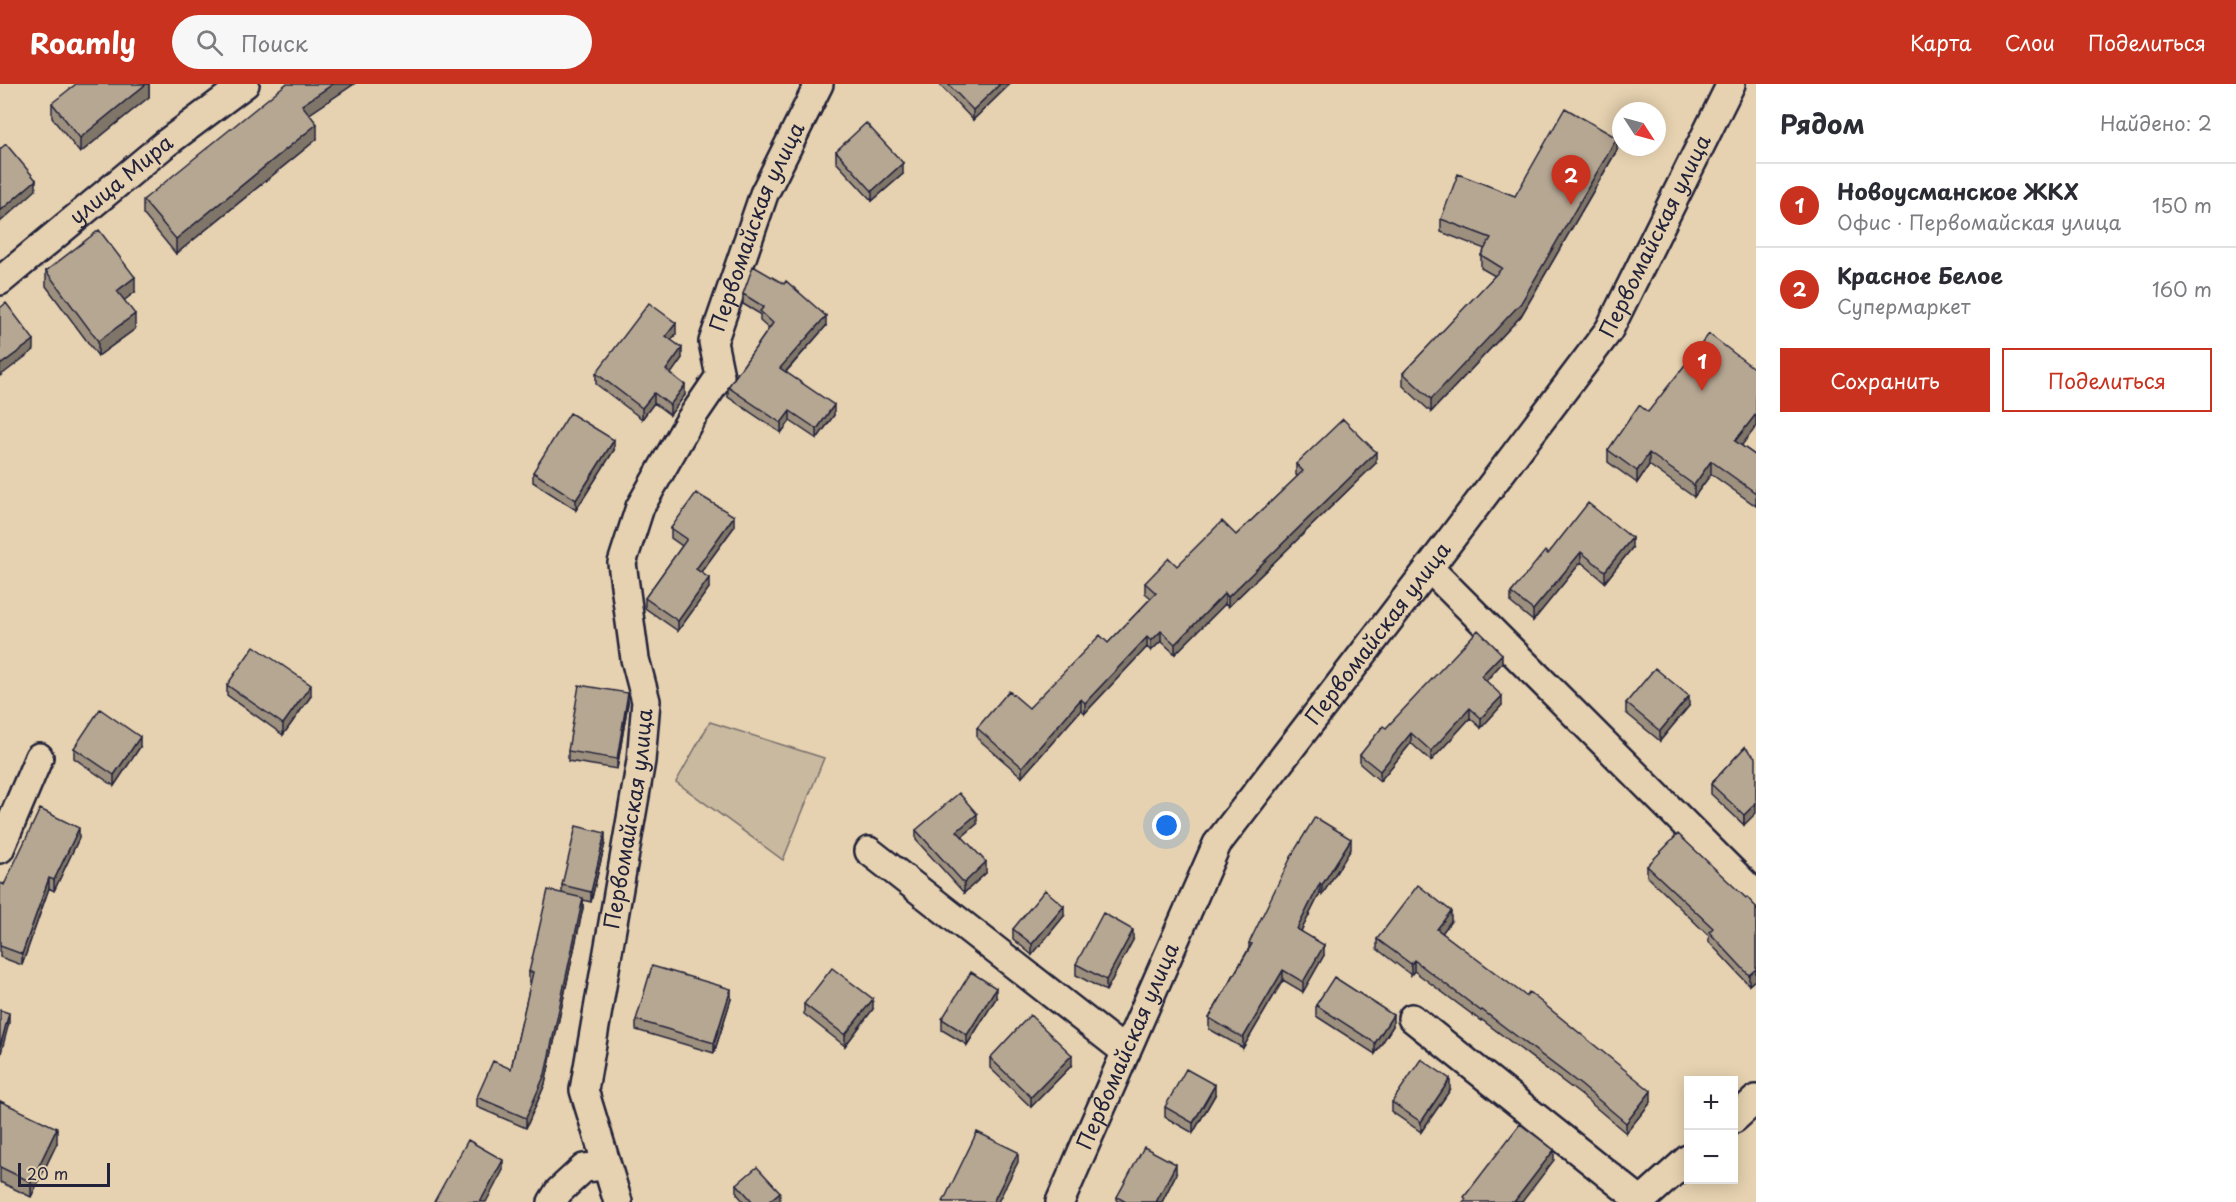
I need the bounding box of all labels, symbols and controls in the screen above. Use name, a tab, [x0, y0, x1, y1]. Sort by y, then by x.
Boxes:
search box	[172, 15, 592, 69]
text: Roamly	[30, 21, 136, 64]
icon: search	[193, 26, 226, 59]
text: Поиск	[241, 26, 308, 59]
text: Карта	[1910, 26, 1972, 58]
text: Слои	[2005, 26, 2055, 58]
text: Поделиться	[2088, 26, 2206, 58]
north arrow	[1612, 102, 1666, 156]
text: Рядом	[1780, 104, 1865, 143]
text: Найдено: 2	[2100, 108, 2212, 138]
street label: Первомайская улица	[700, 115, 812, 335]
street label: улица Мира	[61, 125, 179, 231]
street label: Первомайская улица	[1590, 128, 1718, 342]
pin: 2	[1552, 156, 1590, 205]
text: Новоусманское ЖКХ	[1837, 174, 2078, 207]
text: 1	[1795, 190, 1804, 220]
text: 150 m	[2152, 190, 2212, 220]
text: Офис · Первомайская улица	[1837, 207, 2121, 237]
text: Красное Белое	[1837, 258, 2003, 291]
text: 2	[1792, 274, 1807, 304]
text: 160 m	[2152, 274, 2212, 304]
text: Супермаркет	[1837, 291, 1970, 321]
pin: 1	[1682, 342, 1722, 391]
button: Сохранить	[1780, 348, 1990, 412]
button: Поделиться	[2002, 348, 2212, 412]
street label: Первомайская улица	[1296, 534, 1458, 731]
street label: Первомайская улица	[594, 706, 659, 931]
your location	[1152, 811, 1181, 840]
street label: Первомайская улица	[1067, 936, 1186, 1154]
map controls	[1684, 1076, 1738, 1184]
button: +	[1684, 1076, 1738, 1130]
button: −	[1684, 1130, 1738, 1184]
scale bar	[18, 1160, 110, 1188]
text: 20 m	[27, 1161, 68, 1185]

